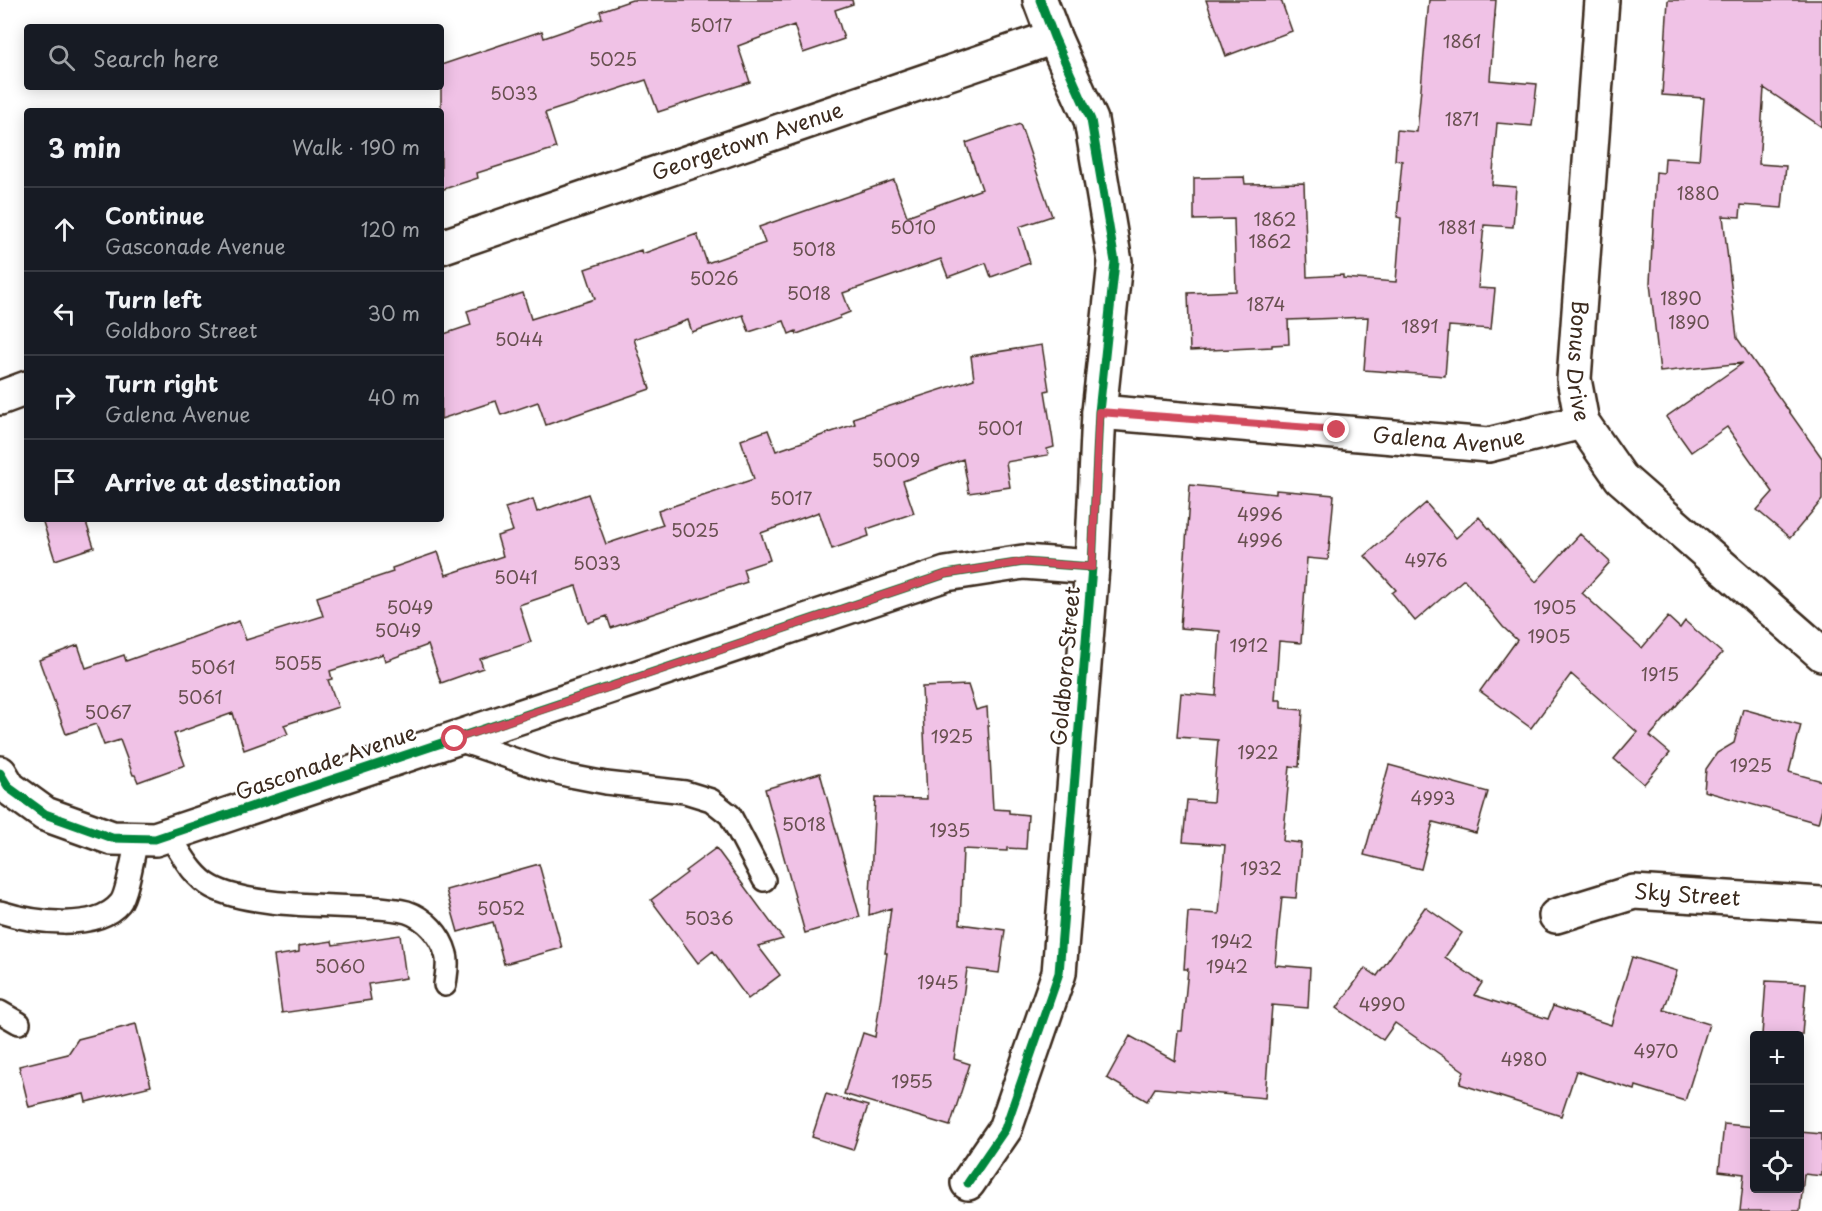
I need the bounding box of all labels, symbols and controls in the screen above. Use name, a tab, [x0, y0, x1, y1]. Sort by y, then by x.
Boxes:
house number: 5017	[690, 11, 733, 38]
search box	[24, 24, 444, 90]
house number: 1861	[1443, 27, 1481, 54]
icon: search	[45, 41, 78, 74]
text: Search here	[93, 41, 219, 74]
house number: 5025	[589, 45, 637, 72]
house number: 5033	[490, 79, 538, 106]
street label: Georgetown Avenue	[647, 93, 847, 188]
house number: 1871	[1445, 105, 1479, 132]
text: 3 min	[48, 128, 121, 167]
text: Walk · 190 m	[292, 132, 420, 162]
house number: 1880	[1677, 179, 1719, 206]
text: Continue	[105, 198, 204, 231]
house number: 1862	[1254, 205, 1296, 232]
icon: ahead	[48, 213, 81, 246]
house number: 5010	[890, 213, 936, 240]
house number: 1881	[1438, 213, 1476, 240]
text: 120 m	[361, 214, 420, 244]
house number: 1862	[1249, 227, 1291, 254]
text: Gasconade Avenue	[105, 231, 286, 261]
house number: 5018	[792, 235, 836, 262]
house number: 5026	[690, 264, 738, 291]
house number: 5018	[787, 279, 831, 306]
text: Turn left	[105, 282, 202, 315]
house number: 1890	[1660, 284, 1702, 311]
house number: 1874	[1247, 290, 1285, 317]
icon: left	[48, 297, 81, 330]
text: 30 m	[367, 298, 420, 328]
street label: Bonus Drive	[1560, 299, 1600, 424]
house number: 1890	[1668, 308, 1710, 335]
house number: 1891	[1401, 312, 1439, 339]
text: Goldboro Street	[105, 315, 258, 345]
house number: 5044	[495, 325, 543, 352]
text: Turn right	[105, 366, 218, 399]
icon: right	[48, 381, 81, 414]
text: 40 m	[368, 382, 420, 412]
text: Galena Avenue	[105, 399, 250, 429]
house number: 5001	[977, 414, 1023, 441]
route end	[1323, 416, 1349, 442]
street label: Galena Avenue	[1371, 417, 1527, 459]
house number: 5009	[872, 446, 920, 473]
icon: arrive	[48, 465, 81, 498]
text: Arrive at destination	[105, 465, 341, 498]
house number: 5017	[770, 484, 813, 511]
house number: 4996	[1237, 500, 1283, 527]
house number: 5025	[671, 516, 719, 543]
house number: 4996	[1237, 526, 1283, 553]
house number: 4976	[1404, 546, 1448, 573]
house number: 5033	[573, 549, 621, 576]
house number: 5041	[494, 563, 538, 590]
street label: Goldboro Street	[1041, 585, 1087, 747]
house number: 5049	[387, 593, 433, 620]
house number: 1905	[1533, 593, 1577, 620]
house number: 5049	[375, 616, 421, 643]
house number: 1905	[1527, 622, 1571, 649]
house number: 1912	[1229, 631, 1269, 658]
house number: 5055	[274, 649, 322, 676]
house number: 5061	[191, 653, 235, 680]
house number: 1915	[1641, 660, 1679, 687]
house number: 5061	[178, 683, 222, 710]
house number: 5067	[85, 698, 131, 725]
street label: Gasconade Avenue	[231, 715, 420, 807]
house number: 1925	[931, 722, 973, 749]
route start	[441, 725, 467, 751]
house number: 1922	[1237, 738, 1279, 765]
house number: 1925	[1730, 751, 1772, 778]
house number: 4993	[1411, 784, 1455, 811]
house number: 5018	[782, 810, 826, 837]
house number: 1935	[930, 816, 970, 843]
house number: 1932	[1240, 854, 1282, 881]
street label: Sky Street	[1633, 874, 1741, 913]
house number: 5052	[477, 894, 525, 921]
house number: 5036	[684, 904, 734, 931]
house number: 1942	[1211, 927, 1253, 954]
house number: 5060	[315, 952, 365, 979]
house number: 1942	[1206, 952, 1248, 979]
house number: 1945	[917, 968, 959, 995]
house number: 4990	[1359, 990, 1405, 1017]
map controls	[1750, 1031, 1804, 1193]
button: +	[1750, 1031, 1804, 1085]
house number: 4970	[1634, 1037, 1678, 1064]
house number: 4980	[1501, 1045, 1547, 1072]
house number: 1955	[891, 1067, 933, 1094]
button: −	[1750, 1085, 1804, 1139]
button: locate	[1750, 1139, 1804, 1193]

